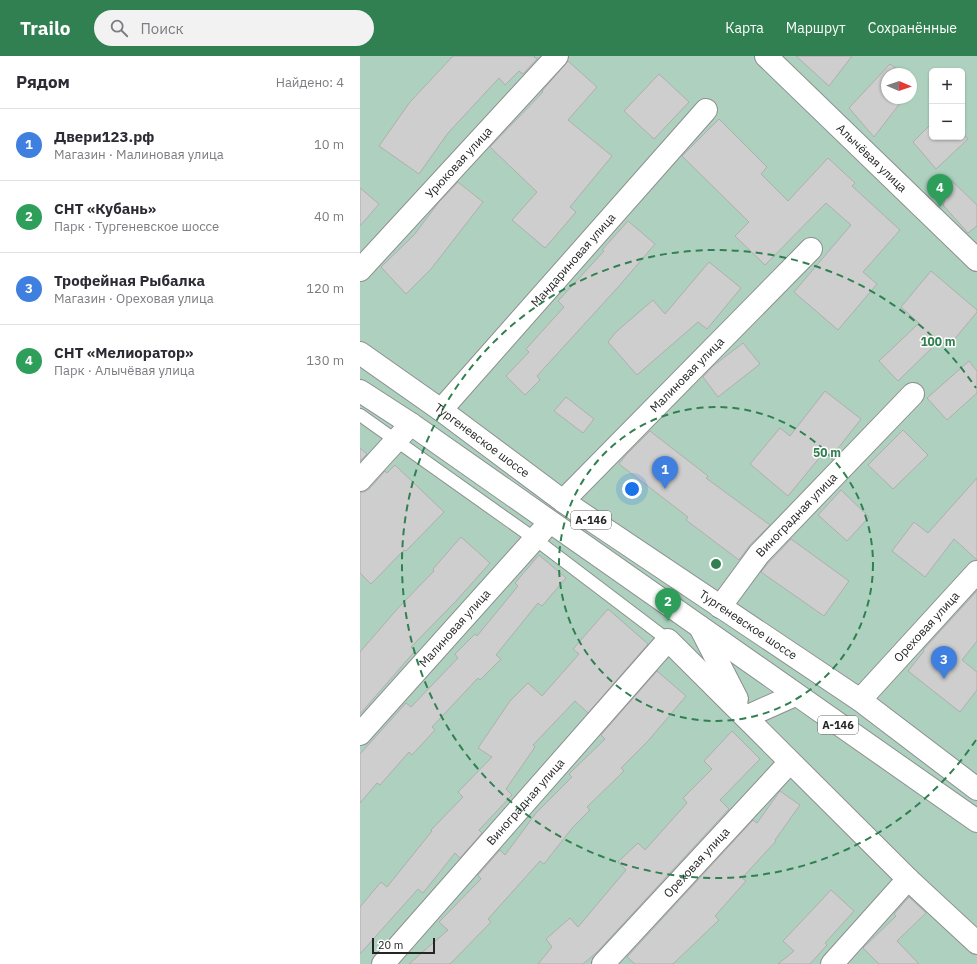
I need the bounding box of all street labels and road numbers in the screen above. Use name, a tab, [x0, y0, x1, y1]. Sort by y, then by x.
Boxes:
street label: Алычёвая улица	[834, 120, 911, 196]
street label: Урюковая улица	[422, 123, 496, 201]
street label: Мандариновая улица	[528, 209, 619, 310]
street label: Малиновая улица	[647, 333, 727, 415]
street label: Тургеневское шоссе	[432, 400, 533, 481]
street label: Виноградная улица	[752, 469, 840, 560]
road number: А-146	[571, 511, 611, 529]
street label: Малиновая улица	[416, 585, 494, 670]
street label: Тургеневское шоссе	[696, 586, 801, 663]
street label: Ореховая улица	[890, 588, 963, 665]
road number: А-146	[818, 716, 858, 734]
street label: Виноградная улица	[483, 755, 568, 848]
street label: Ореховая улица	[660, 824, 733, 901]

